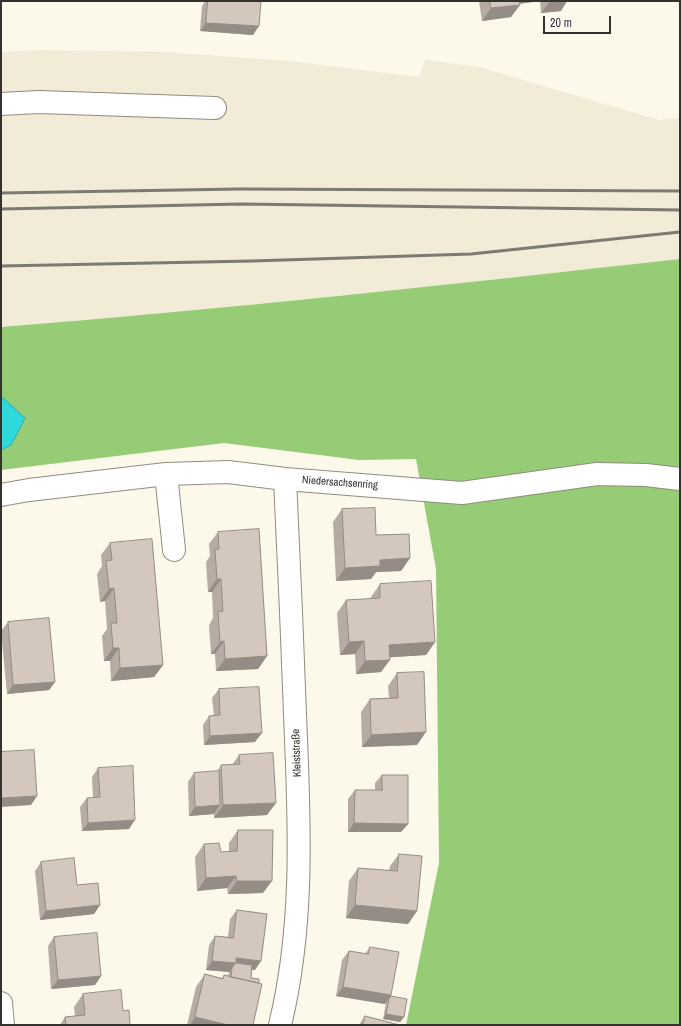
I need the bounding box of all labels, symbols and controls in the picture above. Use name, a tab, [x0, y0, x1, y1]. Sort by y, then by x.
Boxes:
scale bar	[545, 8, 613, 34]
text: 20 m	[550, 15, 572, 31]
street label: Niedersachsenring	[302, 474, 378, 492]
street label: Kleiststraße	[290, 729, 304, 777]

